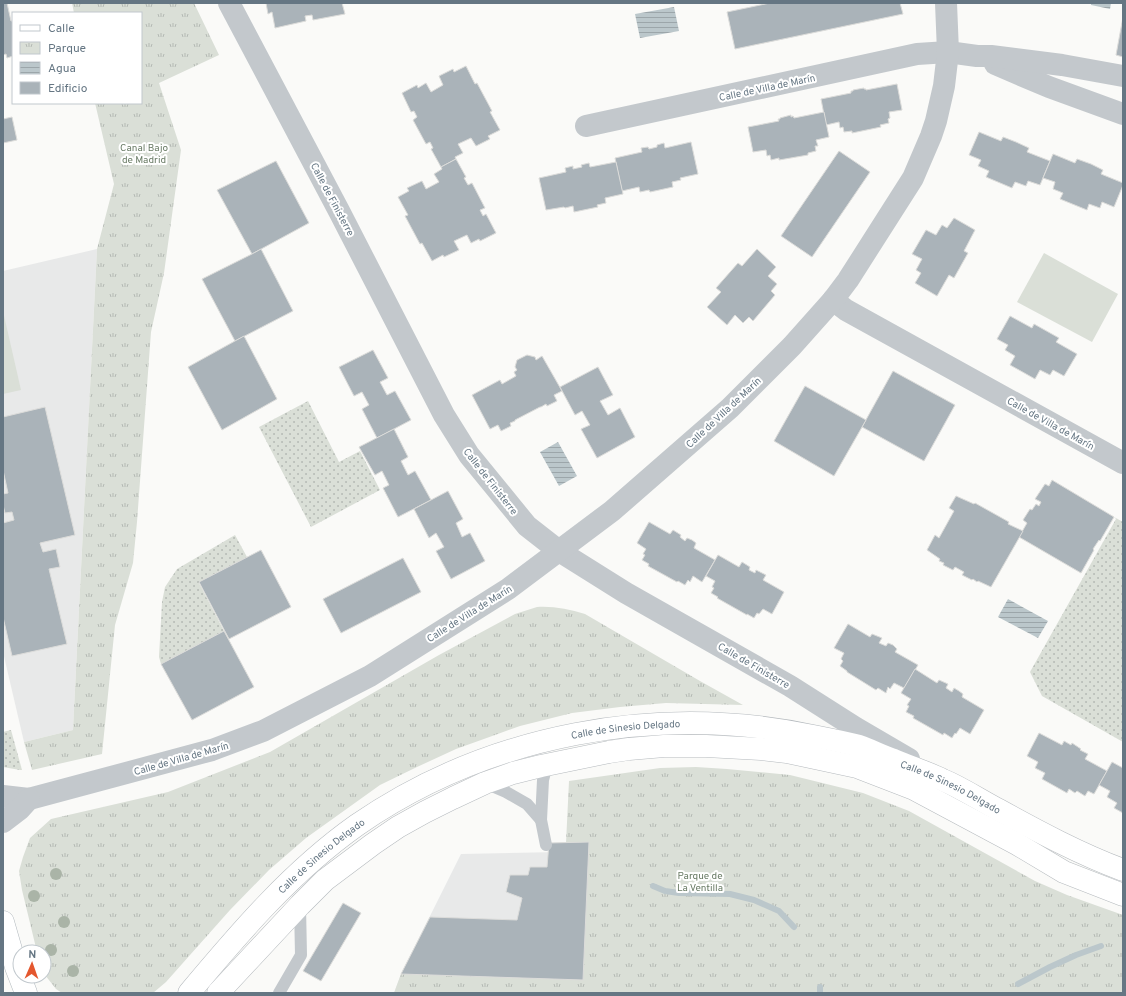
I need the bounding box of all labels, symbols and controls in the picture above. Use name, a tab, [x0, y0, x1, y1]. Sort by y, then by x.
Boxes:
legend	[12, 12, 142, 104]
text: Calle	[48, 21, 75, 37]
text: Parque	[48, 41, 86, 57]
text: Agua	[48, 61, 76, 77]
street label: Calle de Villa de Marín	[718, 72, 817, 105]
text: Edificio	[48, 81, 88, 97]
park label: Canal Bajo de Madrid	[120, 142, 168, 167]
street label: Calle de Finisterre	[307, 161, 356, 239]
street label: Calle de Villa de Marín	[684, 375, 764, 451]
street label: Calle de Villa de Marín	[1004, 395, 1096, 454]
street label: Calle de Finisterre	[460, 446, 520, 518]
street label: Calle de Villa de Marín	[425, 583, 515, 646]
street label: Calle de Finisterre	[715, 640, 792, 692]
street label: Calle de Sinesio Delgado	[570, 718, 681, 743]
street label: Calle de Villa de Marín	[132, 740, 230, 779]
street label: Calle de Sinesio Delgado	[898, 758, 1003, 818]
street label: Calle de Sinesio Delgado	[276, 816, 368, 897]
park label: Parque de La Ventilla	[677, 870, 723, 895]
north arrow	[12, 944, 52, 984]
text: N	[28, 948, 37, 962]

